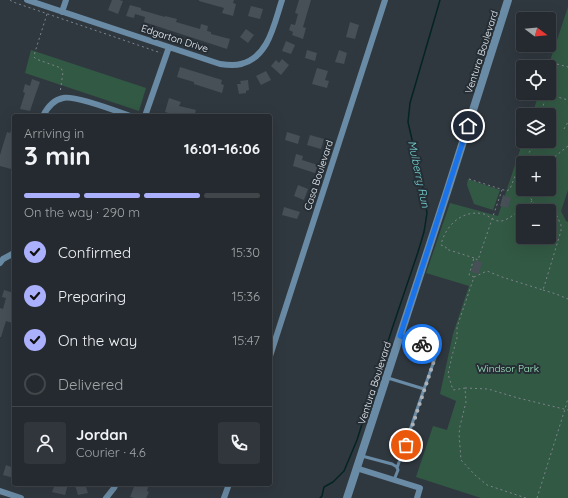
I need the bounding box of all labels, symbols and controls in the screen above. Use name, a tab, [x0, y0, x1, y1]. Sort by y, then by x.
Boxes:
street label: Ventura Boulevard	[462, 9, 501, 95]
north arrow	[516, 12, 556, 52]
map controls	[516, 12, 556, 244]
street label: Edgarton Drive	[140, 22, 210, 56]
button: locate	[516, 60, 556, 100]
button: layers	[516, 108, 556, 148]
pin	[451, 109, 485, 143]
icon: home	[457, 115, 479, 137]
text: Arriving in	[24, 125, 84, 141]
street label: Casa Boulevard	[301, 138, 336, 212]
text: 3 min	[24, 139, 91, 172]
text: 16:01–16:06	[184, 139, 260, 158]
water label: Mulberry Run	[405, 139, 433, 210]
button: +	[516, 156, 556, 196]
text: On the way · 290 m	[24, 204, 140, 220]
button: −	[516, 204, 556, 244]
icon: check	[24, 241, 46, 263]
text: Confirmed	[58, 243, 131, 262]
text: 15:30	[231, 244, 260, 260]
icon: check	[24, 285, 46, 307]
text: Preparing	[58, 287, 126, 306]
text: 15:36	[232, 288, 260, 304]
courier	[402, 324, 442, 364]
icon: check	[24, 329, 46, 351]
text: On the way	[58, 331, 137, 350]
text: 15:47	[233, 332, 260, 348]
icon: bike	[411, 333, 433, 355]
street label: Ventura Boulevard	[355, 340, 394, 426]
park label: Windsor Park	[477, 362, 539, 375]
text: Delivered	[58, 375, 123, 394]
button: person	[24, 422, 66, 464]
button: phone	[218, 422, 260, 464]
text: Jordan	[76, 425, 128, 444]
pin	[389, 428, 423, 462]
icon: bag	[395, 434, 417, 456]
text: Courier · 4.6	[76, 444, 146, 460]

